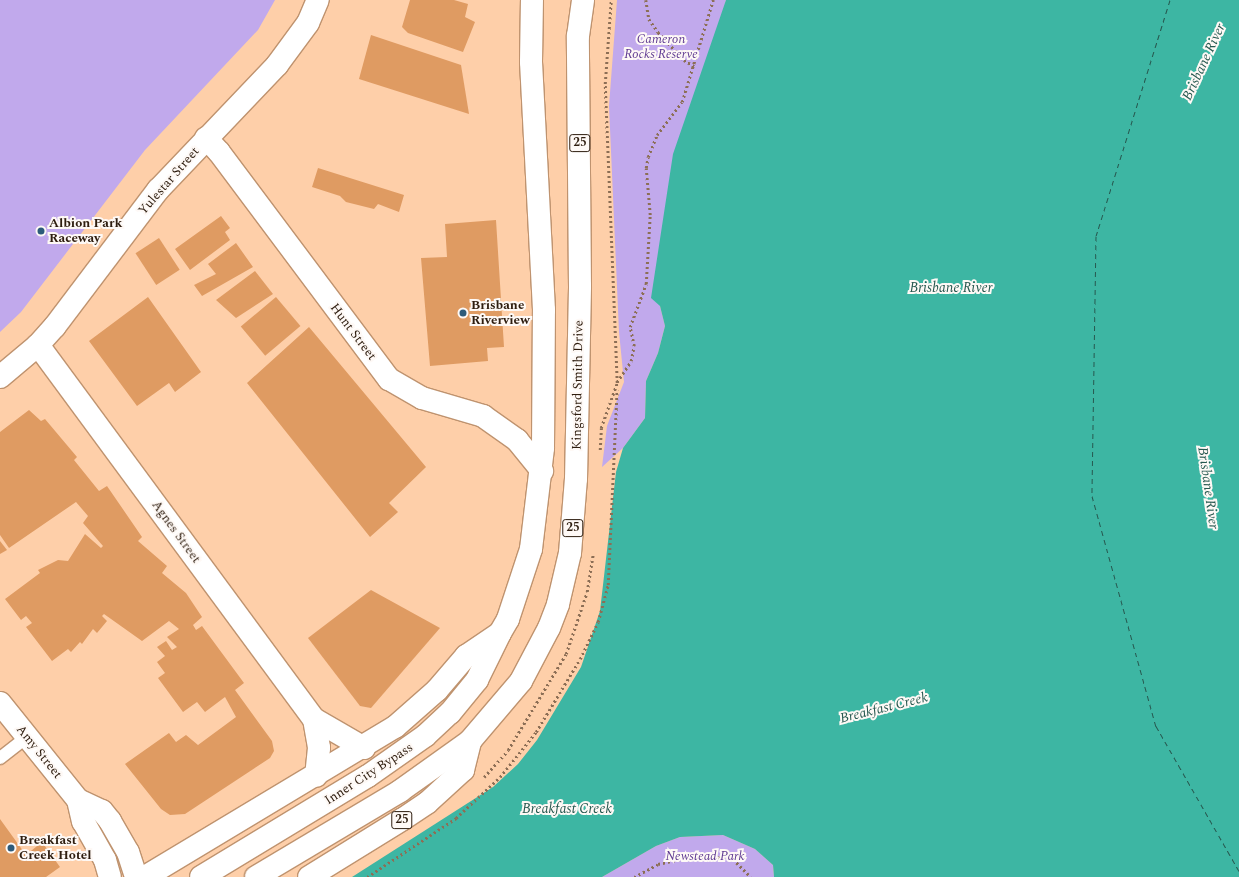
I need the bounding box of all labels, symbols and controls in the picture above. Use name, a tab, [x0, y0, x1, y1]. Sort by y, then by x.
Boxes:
water label: Brisbane River	[1179, 21, 1229, 103]
park label: Cameron Rocks Reserve	[624, 32, 698, 63]
road number: 25	[569, 133, 591, 153]
street label: Yulestar Street	[135, 144, 203, 218]
place label: Albion Park Raceway	[49, 216, 122, 247]
marker: Albion Park Raceway	[36, 226, 46, 236]
water label: Brisbane River	[909, 280, 993, 296]
place label: Brisbane Riverview	[471, 298, 530, 329]
street label: Hunt Street	[327, 300, 379, 364]
marker: Brisbane Riverview	[458, 308, 468, 318]
street label: Kingsford Smith Drive	[569, 320, 587, 450]
water label: Brisbane River	[1194, 446, 1222, 530]
street label: Agnes Street	[148, 498, 204, 566]
road number: 25	[562, 518, 584, 538]
water label: Breakfast Creek	[838, 689, 930, 727]
street label: Amy Street	[13, 722, 65, 782]
street label: Inner City Bypass	[322, 740, 416, 808]
water label: Breakfast Creek	[522, 801, 612, 817]
road number: 25	[391, 810, 413, 830]
place label: Breakfast Creek Hotel	[19, 833, 92, 864]
marker: Breakfast Creek Hotel	[6, 843, 16, 853]
park label: Newstead Park	[665, 848, 745, 864]

